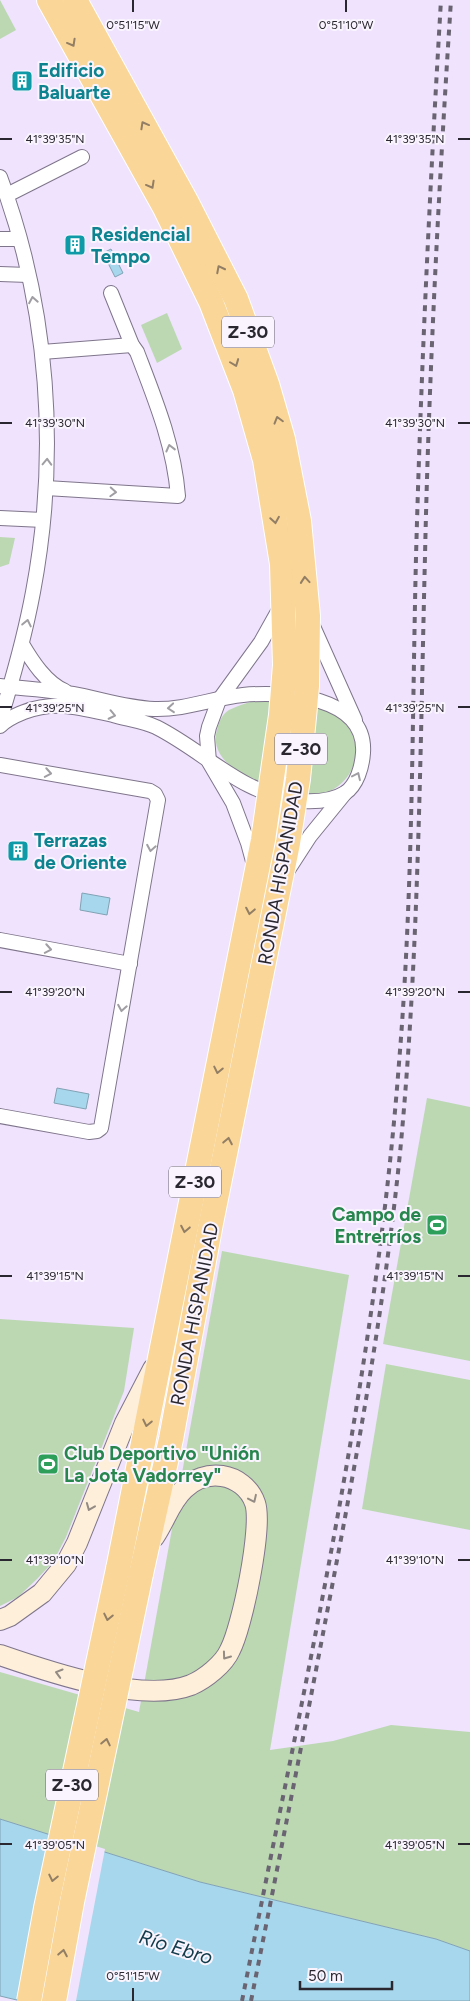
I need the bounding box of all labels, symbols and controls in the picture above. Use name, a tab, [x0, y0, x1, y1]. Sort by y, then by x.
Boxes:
text: 0°51'15"W	[106, 18, 160, 32]
text: 0°51'10"W	[319, 18, 374, 32]
one-way arrow	[66, 37, 76, 46]
place label: Edificio Baluarte	[38, 59, 111, 104]
building icon: Edificio Baluarte	[10, 69, 34, 93]
one-way arrow	[141, 121, 151, 130]
text: 41°39'35"N	[25, 132, 85, 146]
text: 41°39'35"N	[385, 132, 445, 146]
one-way arrow	[145, 179, 155, 188]
place label: Residencial Tempo	[91, 223, 190, 268]
building icon: Residencial Tempo	[63, 233, 87, 257]
one-way arrow	[217, 265, 227, 274]
one-way arrow	[28, 296, 38, 305]
road number: Z-30	[222, 316, 274, 348]
one-way arrow	[229, 359, 239, 367]
text: 41°39'30"N	[25, 416, 85, 430]
text: 41°39'30"N	[385, 416, 445, 430]
one-way arrow	[273, 417, 283, 425]
one-way arrow	[165, 443, 176, 452]
one-way arrow	[42, 457, 52, 465]
one-way arrow	[109, 486, 117, 497]
one-way arrow	[269, 516, 279, 525]
one-way arrow	[300, 576, 311, 584]
one-way arrow	[21, 618, 32, 627]
text: 41°39'25"N	[25, 701, 85, 715]
text: 41°39'25"N	[385, 701, 445, 715]
one-way arrow	[166, 703, 174, 714]
one-way arrow	[108, 709, 117, 720]
road number: Z-30	[275, 734, 327, 764]
one-way arrow	[44, 767, 52, 777]
one-way arrow	[350, 772, 361, 781]
street label: RONDA HISPANIDAD	[253, 780, 308, 967]
place label: Terrazas de Oriente	[34, 829, 127, 874]
building icon: Terrazas de Oriente	[6, 839, 30, 863]
one-way arrow	[146, 844, 156, 853]
one-way arrow	[245, 906, 255, 915]
one-way arrow	[44, 943, 52, 953]
text: 41°39'20"N	[25, 985, 85, 999]
text: 41°39'20"N	[385, 985, 445, 999]
one-way arrow	[118, 1004, 128, 1013]
one-way arrow	[213, 1066, 224, 1075]
one-way arrow	[222, 1136, 232, 1145]
road number: Z-30	[169, 1166, 221, 1198]
place label: Campo de Entrerríos	[332, 1203, 421, 1248]
sports icon: Campo de Entrerríos	[425, 1213, 449, 1237]
street label: RONDA HISPANIDAD	[165, 1221, 224, 1407]
one-way arrow	[181, 1225, 191, 1234]
text: 41°39'15"N	[26, 1269, 84, 1283]
text: 41°39'15"N	[386, 1269, 444, 1283]
one-way arrow	[142, 1419, 153, 1428]
place label: Club Deportivo "Unión La Jota Vadorrey"	[64, 1442, 260, 1487]
sports icon: Club Deportivo "Unión La Jota Vadorrey"	[36, 1452, 60, 1476]
one-way arrow	[246, 1494, 257, 1503]
one-way arrow	[86, 1502, 97, 1511]
text: 41°39'10"N	[26, 1553, 84, 1567]
text: 41°39'10"N	[386, 1553, 444, 1567]
one-way arrow	[103, 1612, 113, 1621]
one-way arrow	[223, 1650, 232, 1660]
one-way arrow	[56, 1669, 64, 1679]
one-way arrow	[100, 1738, 111, 1747]
road number: Z-30	[46, 1770, 98, 1800]
text: 41°39'05"N	[25, 1838, 85, 1852]
text: 41°39'05"N	[385, 1838, 445, 1852]
one-way arrow	[48, 1874, 59, 1883]
water label: Río Ebro	[136, 1924, 216, 1970]
one-way arrow	[57, 1949, 67, 1957]
scale bar	[300, 1958, 392, 1990]
text: 50 m	[308, 1967, 343, 1985]
text: 0°51'15"W	[106, 1969, 160, 1983]

